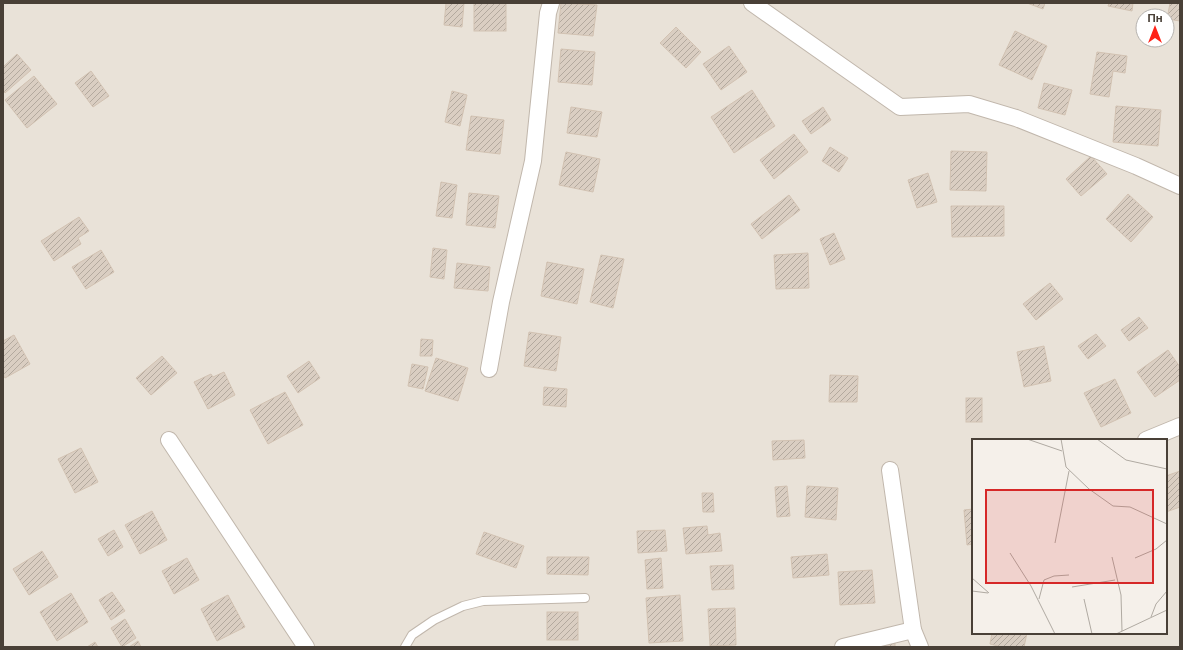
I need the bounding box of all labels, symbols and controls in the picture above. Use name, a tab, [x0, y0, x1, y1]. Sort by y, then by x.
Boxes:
north arrow	[1135, 8, 1175, 48]
text: Пн	[1147, 11, 1163, 25]
inset map	[972, 439, 1167, 634]

